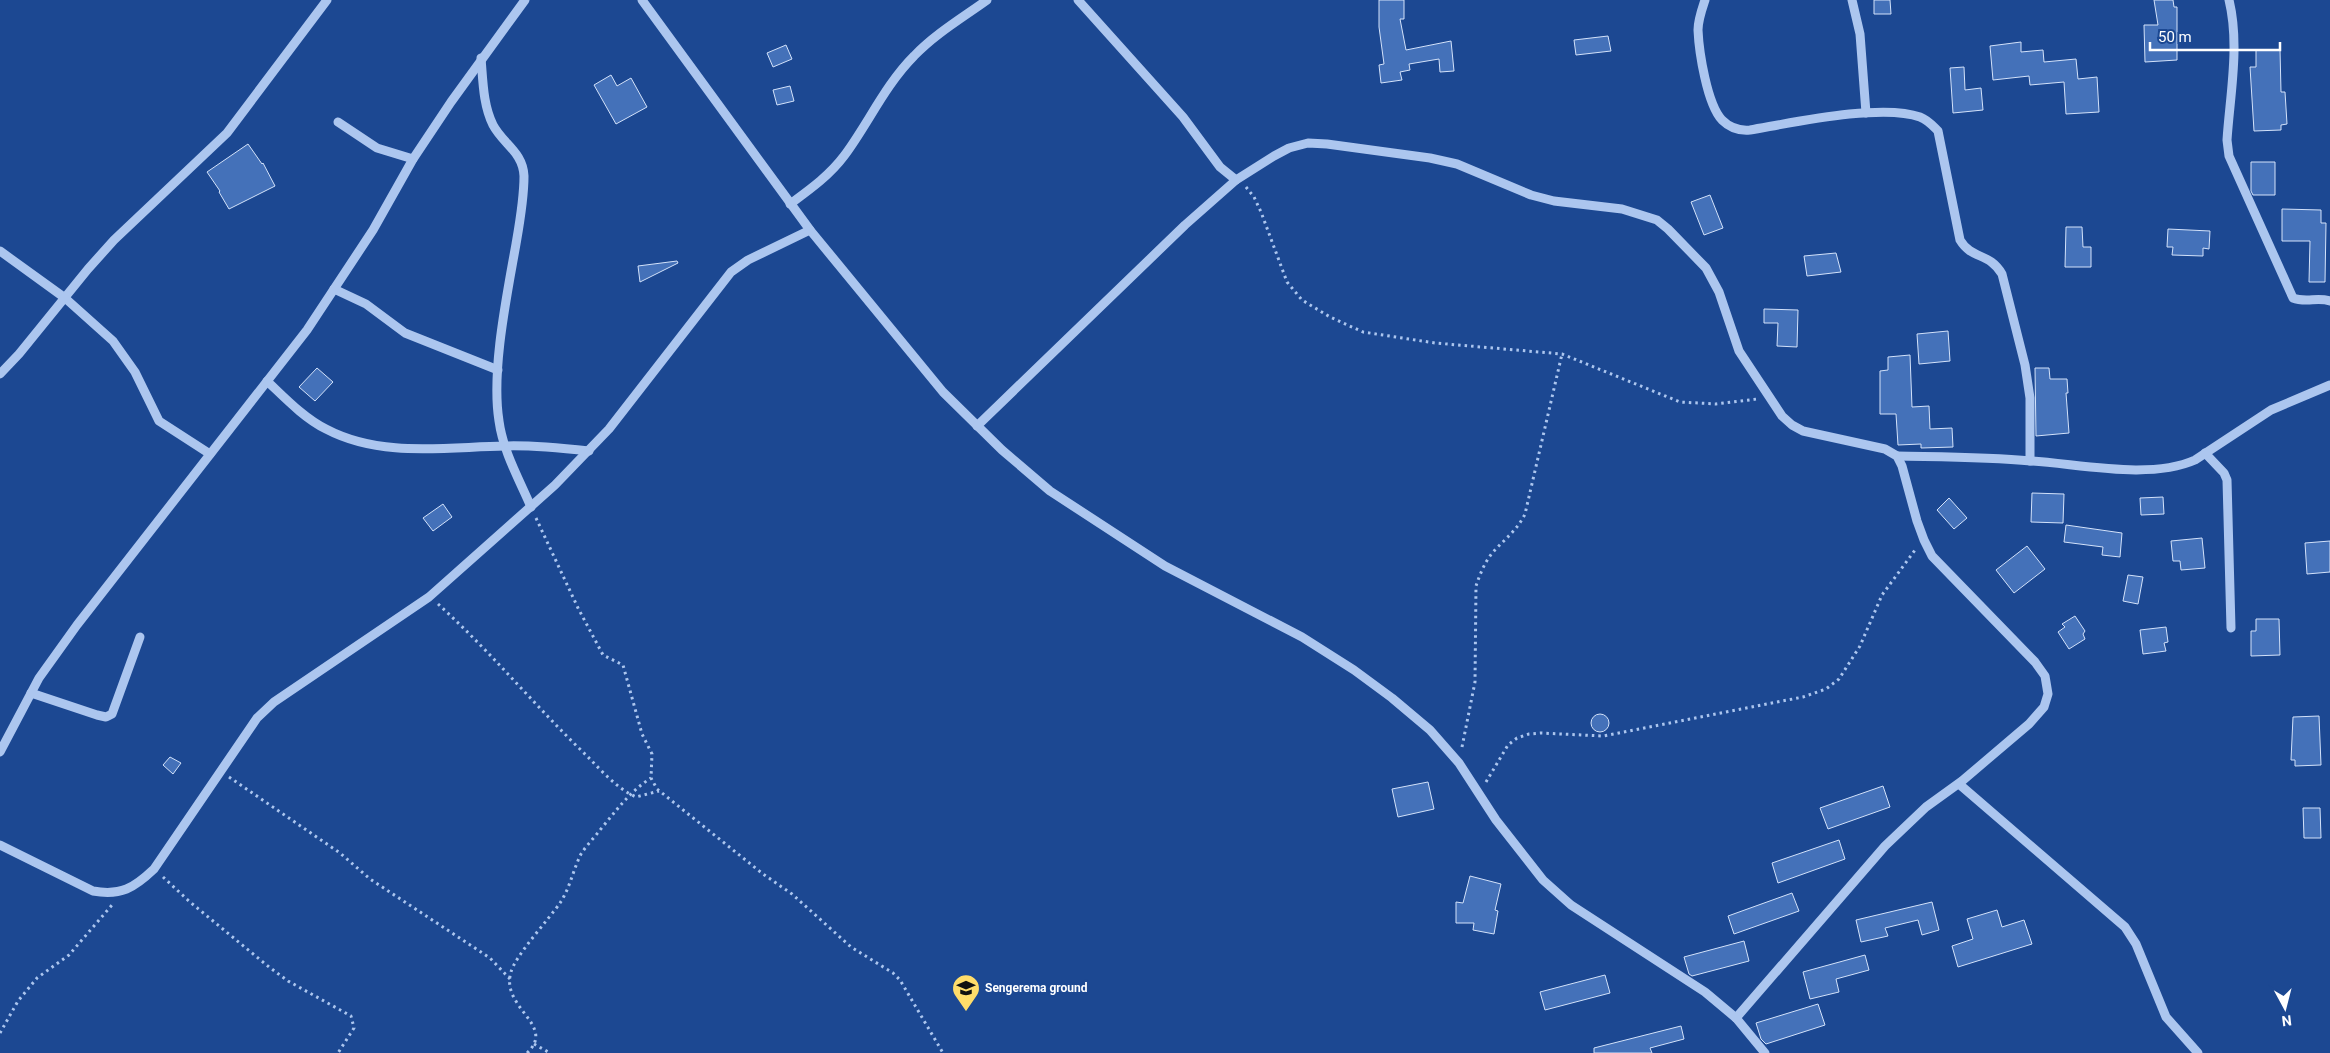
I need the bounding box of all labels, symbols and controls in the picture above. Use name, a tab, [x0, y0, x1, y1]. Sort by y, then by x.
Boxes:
scale bar	[2150, 20, 2280, 52]
text: 50 m	[2158, 28, 2192, 46]
school or university icon: Sengerema ground	[951, 973, 981, 1012]
place label: Sengerema ground	[985, 981, 1088, 995]
north arrow	[2260, 983, 2310, 1033]
text: N	[2281, 1012, 2292, 1029]

